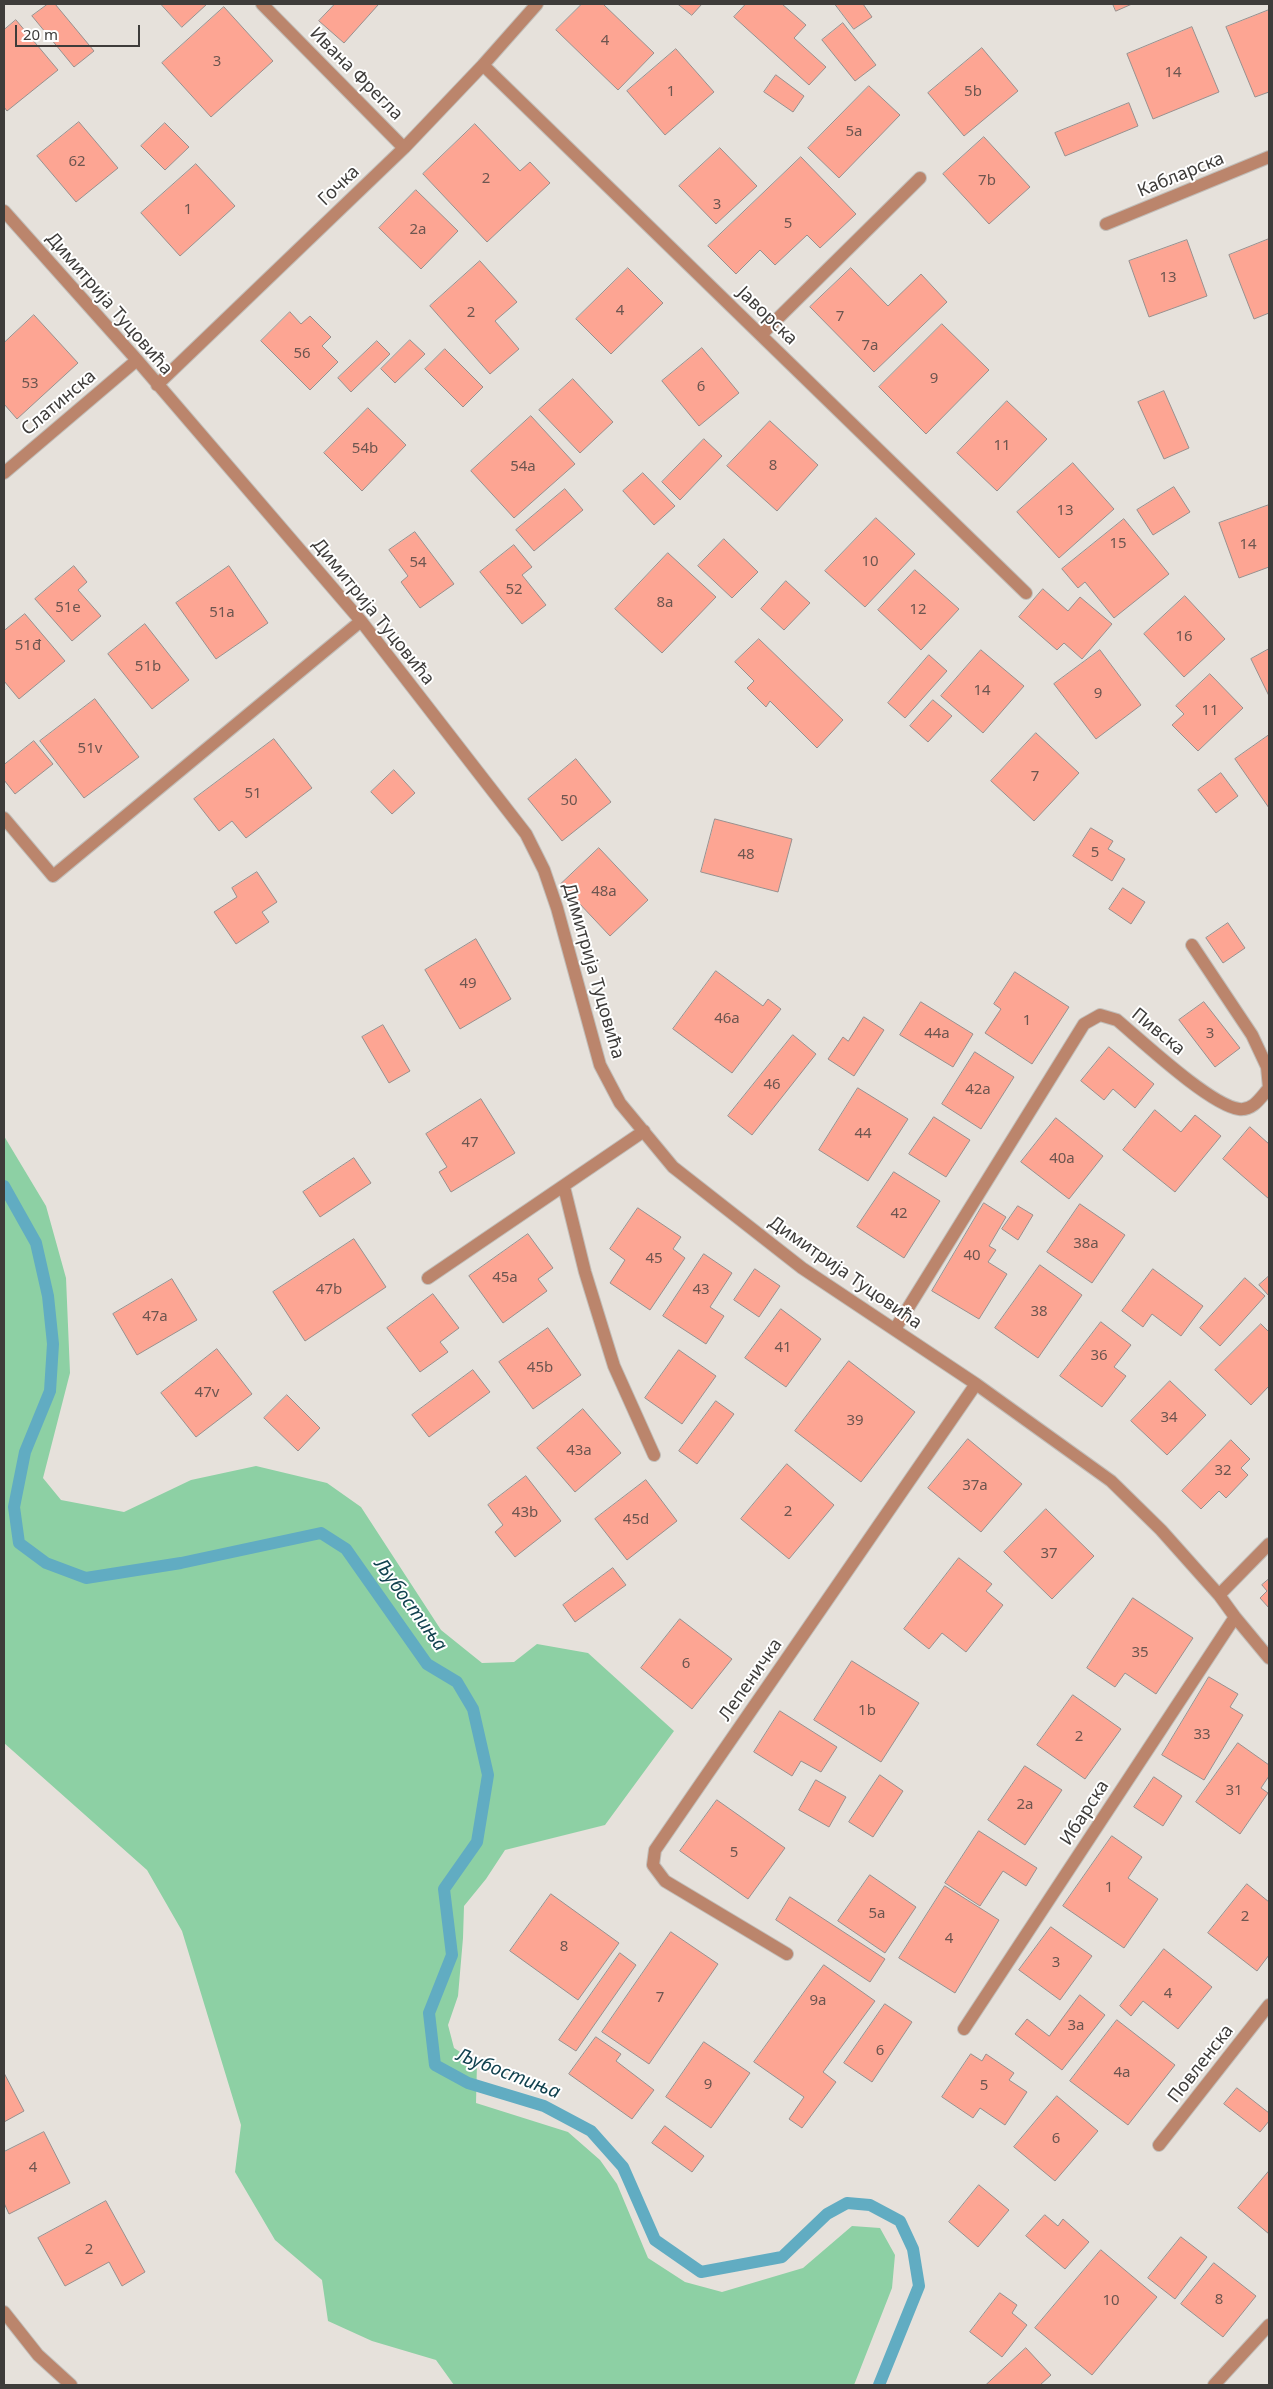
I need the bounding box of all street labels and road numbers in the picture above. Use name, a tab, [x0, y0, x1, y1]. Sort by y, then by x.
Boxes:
street label: Ивана Фрегла	[305, 23, 407, 125]
street label: Кабларска	[1135, 148, 1227, 202]
street label: Гочка	[314, 161, 364, 211]
street label: Димитрија Туцовића	[41, 228, 177, 380]
street label: Јаворска	[733, 282, 801, 350]
street label: Слатинска	[17, 366, 101, 440]
street label: Димитрија Туцовића	[307, 534, 439, 690]
street label: Димитрија Туцовића	[558, 881, 628, 1061]
street label: Пивска	[1127, 1004, 1189, 1060]
street label: Димитрија Туцовића	[764, 1212, 926, 1334]
street label: Лепеничка	[715, 1635, 787, 1725]
street label: Ибарска	[1056, 1776, 1114, 1850]
street label: Повленска	[1164, 2020, 1238, 2108]

